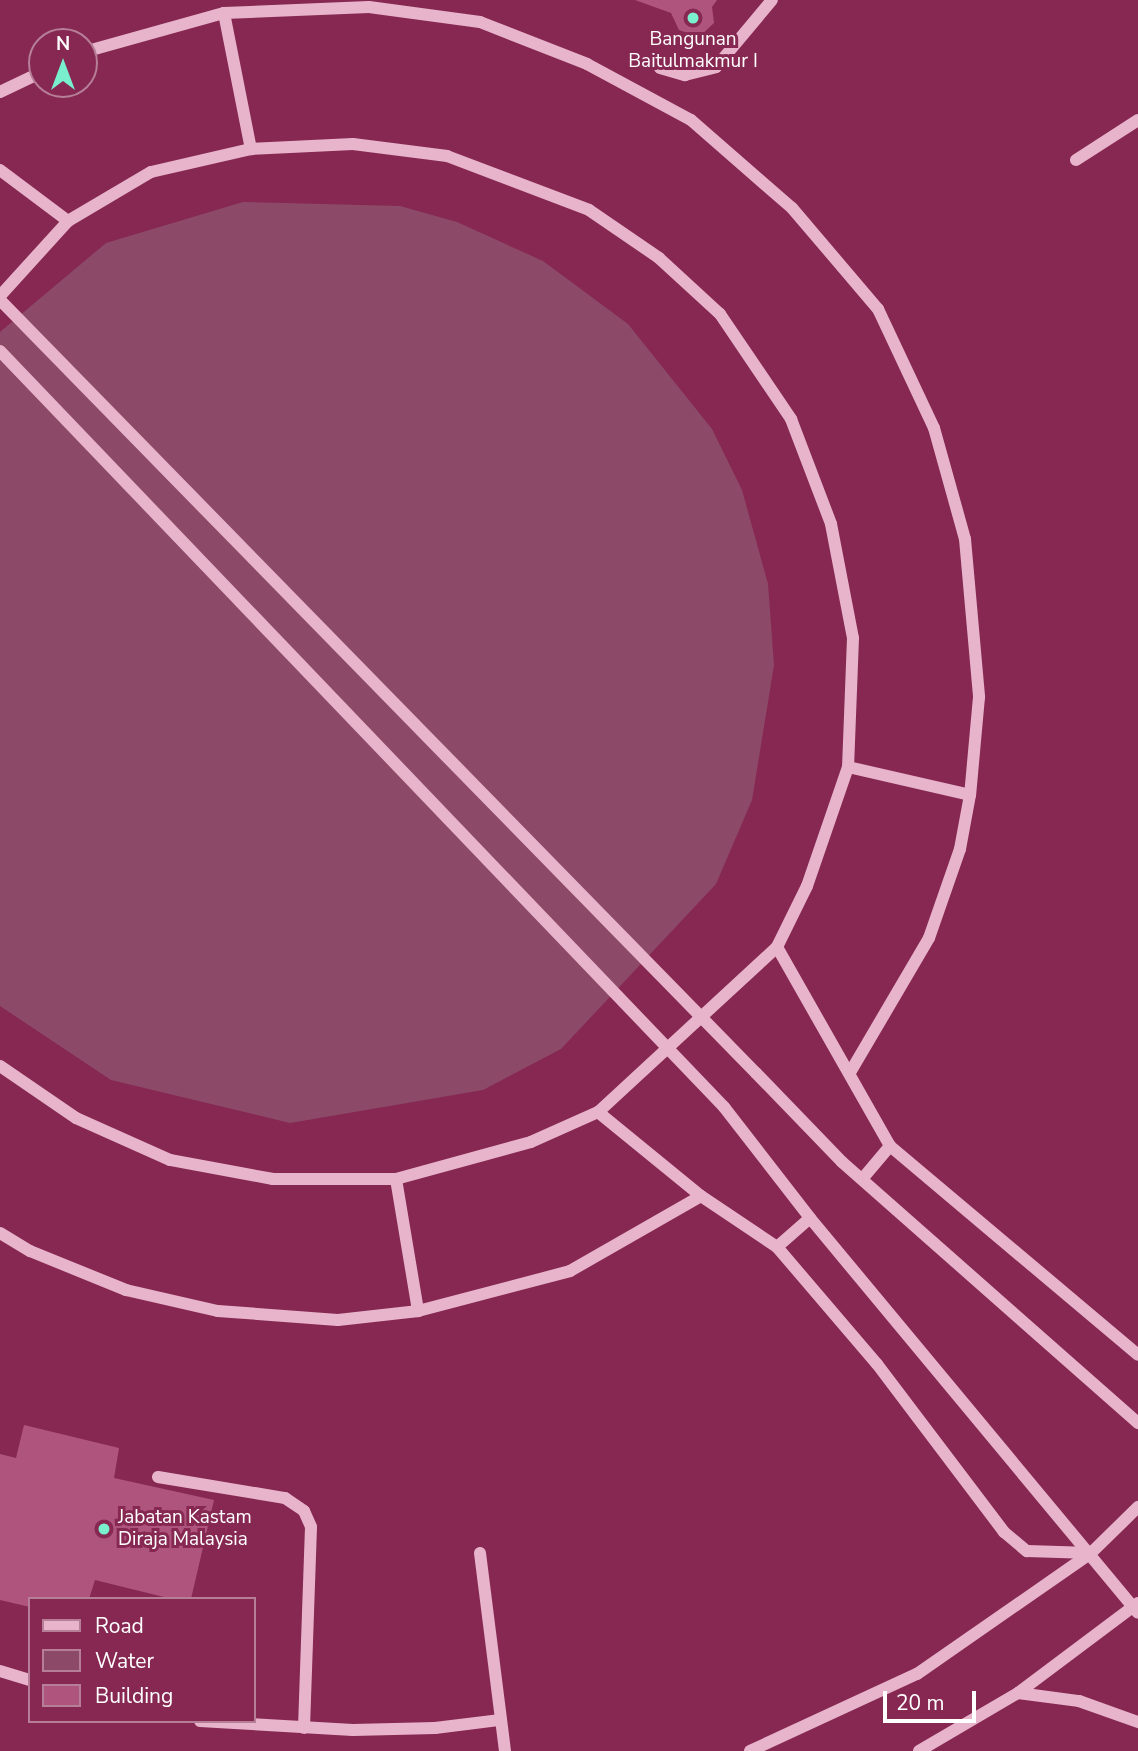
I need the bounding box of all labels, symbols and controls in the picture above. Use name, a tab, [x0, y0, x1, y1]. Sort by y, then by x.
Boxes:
marker: Bangunan Baitulmakmur I	[685, 10, 701, 26]
north arrow	[28, 28, 98, 98]
place label: Bangunan Baitulmakmur I	[628, 29, 758, 73]
text: N	[56, 31, 70, 57]
place label: Jabatan Kastam Diraja Malaysia	[118, 1507, 252, 1551]
marker: Jabatan Kastam Diraja Malaysia	[96, 1521, 112, 1537]
legend	[28, 1597, 256, 1723]
text: Road	[95, 1612, 144, 1640]
text: Water	[95, 1647, 154, 1675]
scale bar	[886, 1678, 979, 1722]
text: Building	[95, 1682, 173, 1710]
text: 20 m	[896, 1689, 945, 1717]

